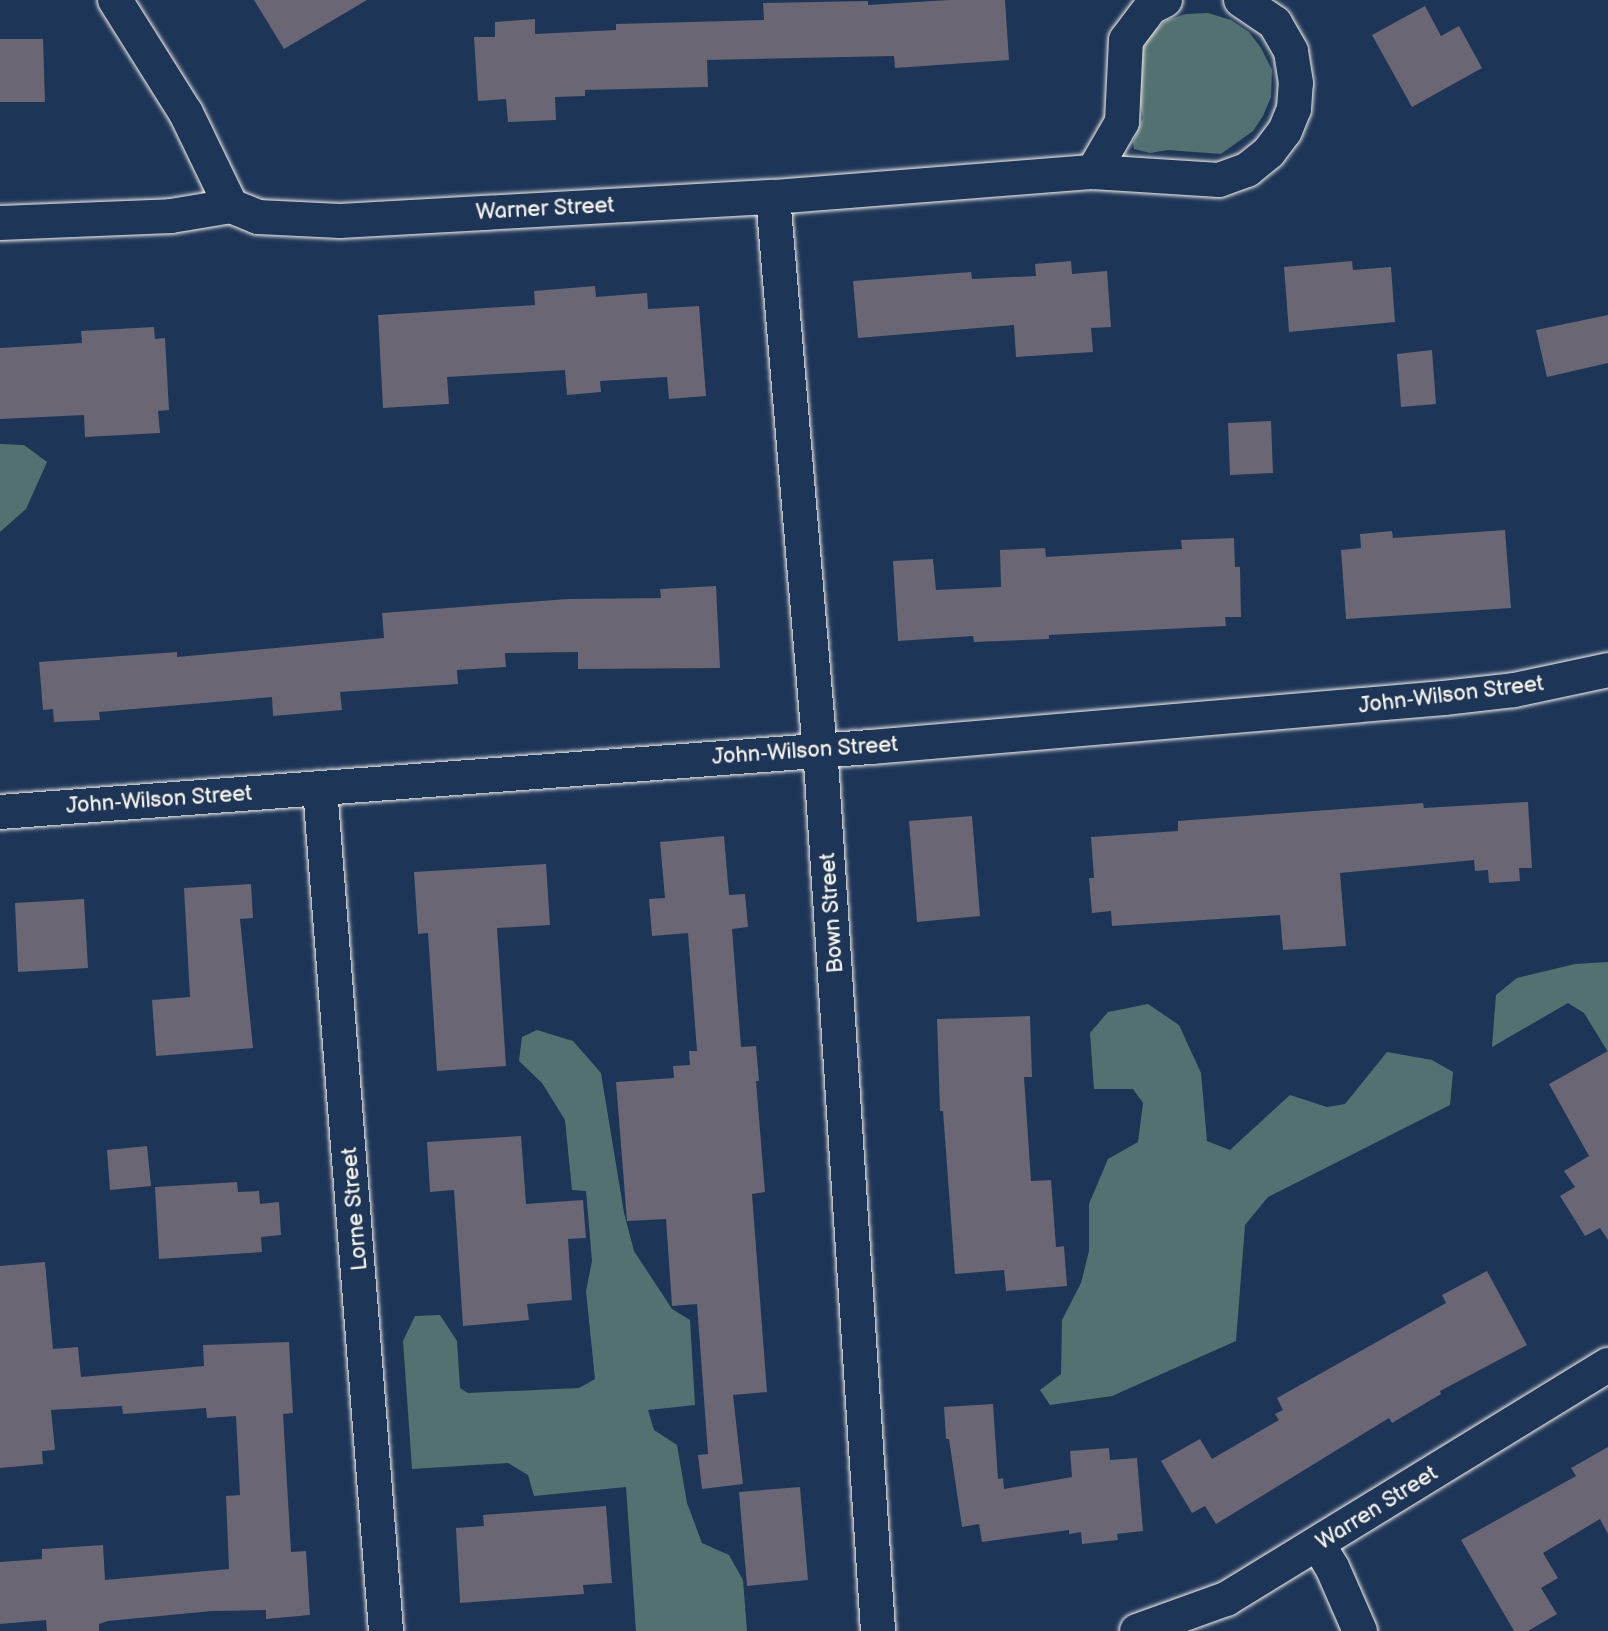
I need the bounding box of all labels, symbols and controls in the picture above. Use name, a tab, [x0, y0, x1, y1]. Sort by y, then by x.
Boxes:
street label: Warner Street	[475, 192, 615, 226]
street label: John-Wilson Street	[1357, 671, 1545, 719]
street label: John-Wilson Street	[711, 731, 899, 771]
street label: John-Wilson Street	[65, 780, 253, 820]
street label: Bown Street	[815, 852, 849, 974]
street label: Lorne Street	[336, 1146, 374, 1272]
street label: Warren Street	[1311, 1460, 1443, 1556]

